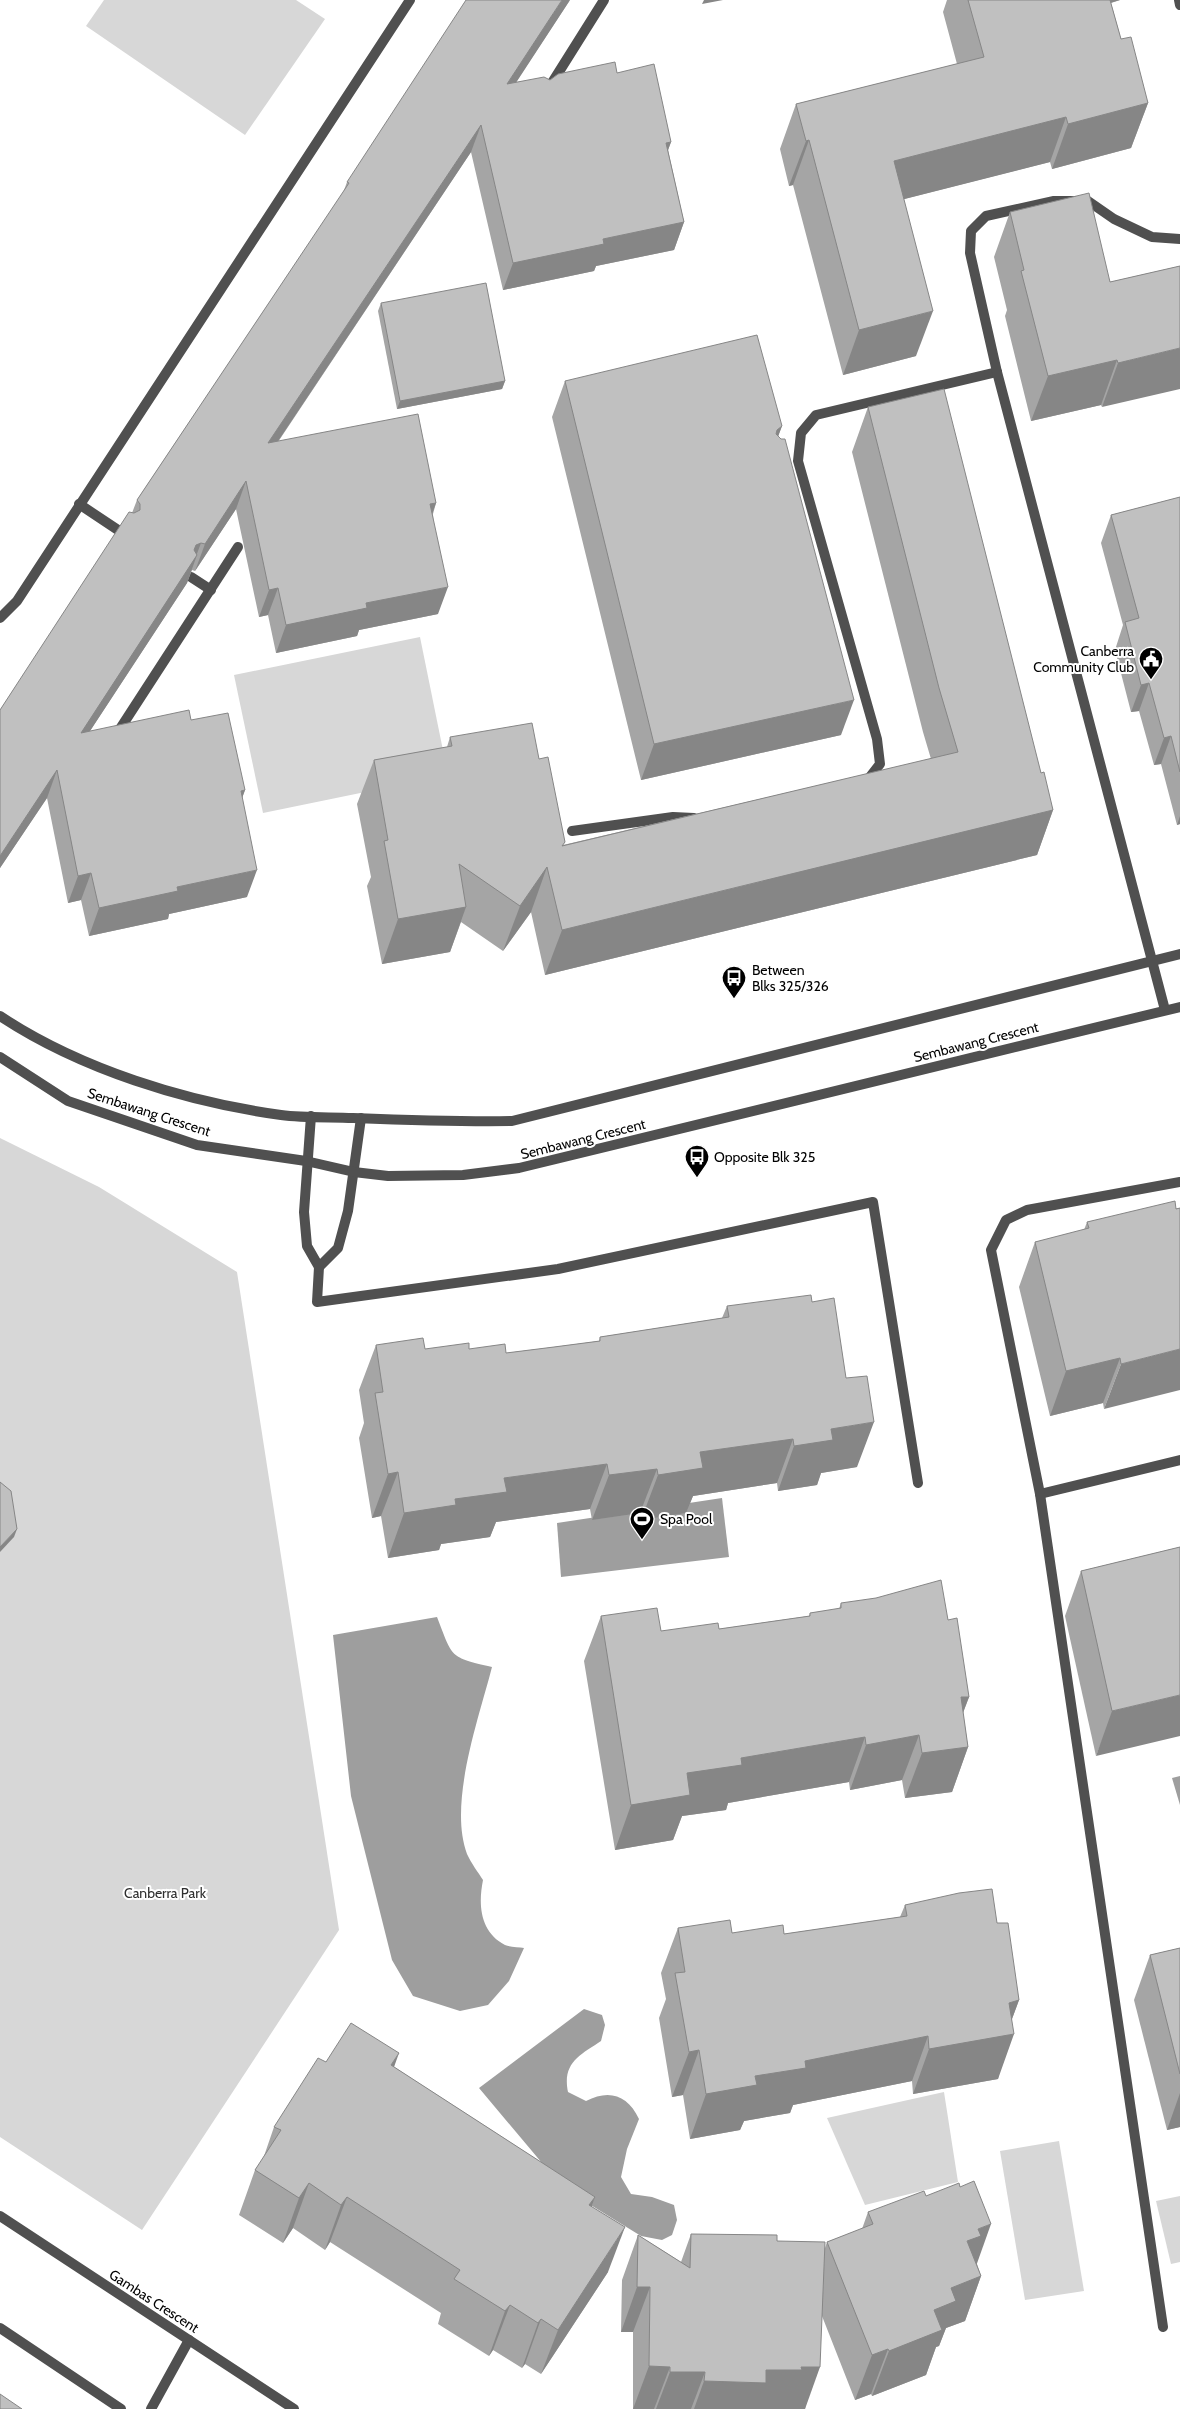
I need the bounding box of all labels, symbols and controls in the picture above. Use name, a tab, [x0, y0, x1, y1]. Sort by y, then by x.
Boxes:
place label: Canberra Community Club	[1033, 642, 1134, 676]
public building icon: Canberra Community Club	[1138, 646, 1164, 680]
place label: Between Blks 325/326	[752, 961, 829, 995]
bus stop icon: Between Blks 325/326	[721, 965, 747, 999]
street label: Sembawang Crescent	[912, 1018, 1041, 1066]
street label: Sembawang Crescent	[85, 1084, 213, 1140]
street label: Sembawang Crescent	[519, 1115, 648, 1163]
bus stop icon: Opposite Blk 325	[684, 1144, 710, 1178]
place label: Opposite Blk 325	[714, 1148, 815, 1166]
sports icon: Spa Pool	[629, 1506, 655, 1540]
place label: Spa Pool	[660, 1510, 713, 1528]
park label: Canberra Park	[124, 1884, 207, 1902]
street label: Gambas Crescent	[106, 2265, 203, 2337]

